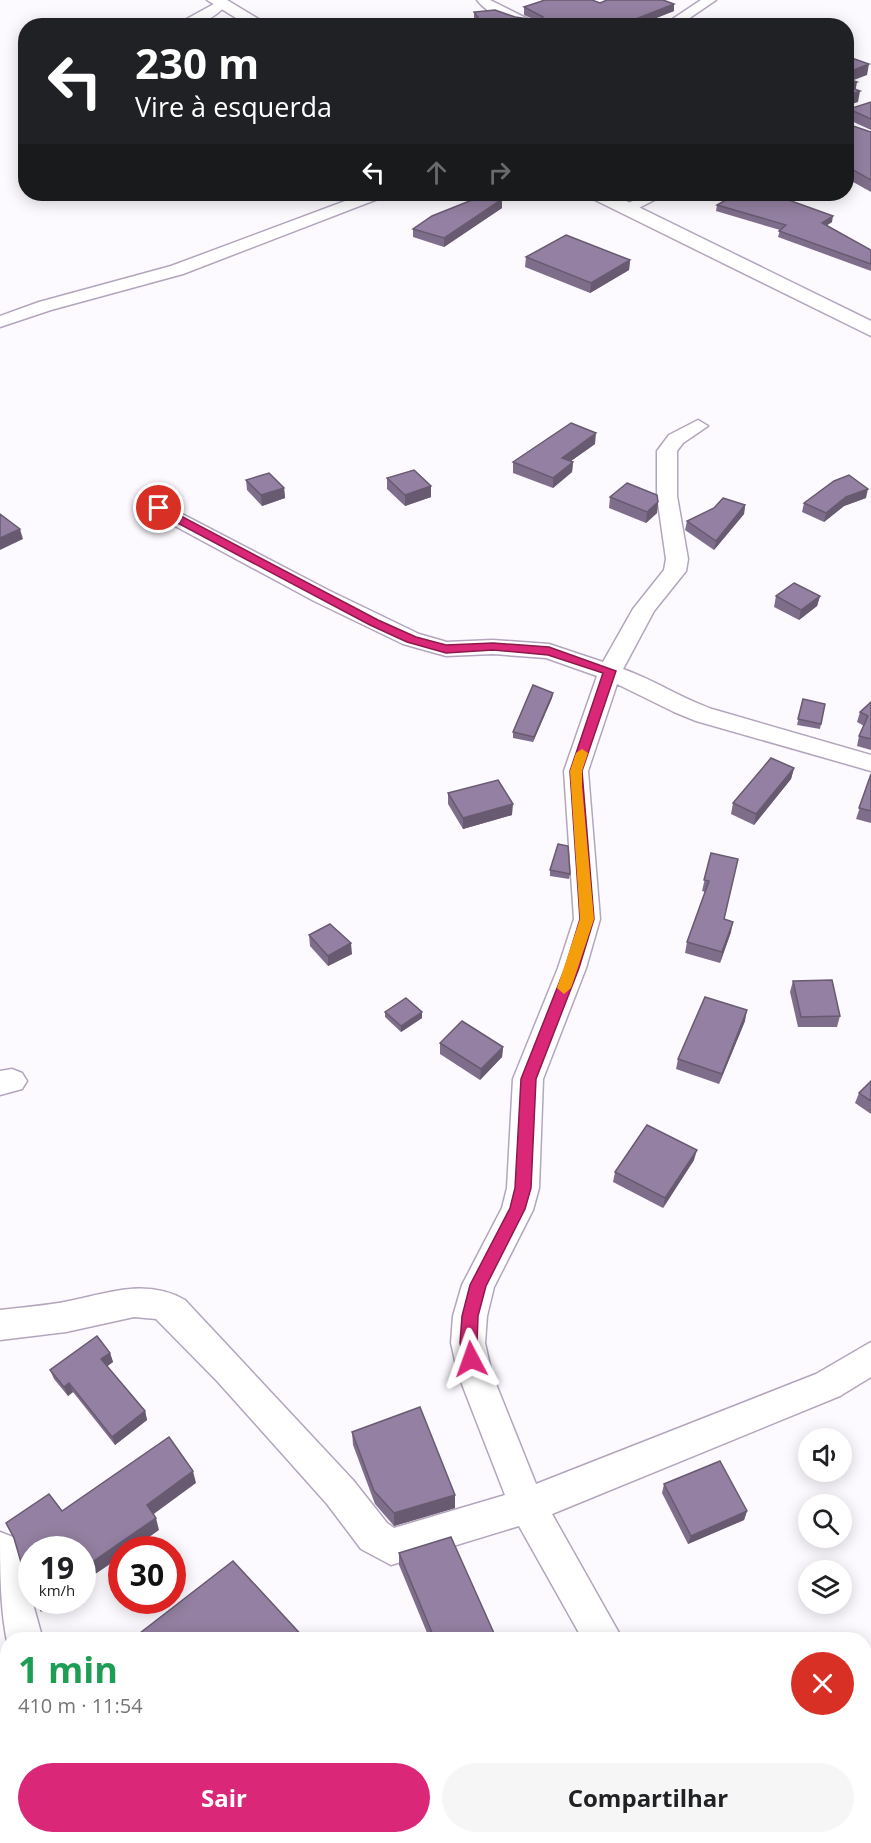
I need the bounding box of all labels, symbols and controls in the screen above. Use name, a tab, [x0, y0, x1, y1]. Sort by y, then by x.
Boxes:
text: 230 m	[135, 34, 259, 91]
icon: left	[36, 42, 114, 120]
text: Vire à esquerda	[135, 88, 332, 125]
icon: left	[357, 156, 390, 189]
icon: ahead	[420, 156, 453, 189]
icon: right	[483, 156, 516, 189]
pin	[133, 482, 184, 533]
icon: arrive	[142, 491, 175, 524]
position arrow	[439, 1327, 503, 1391]
map controls	[798, 1428, 852, 1614]
button: sound	[798, 1428, 852, 1482]
button: search	[798, 1494, 852, 1548]
speed limit sign: 30	[108, 1536, 186, 1614]
text: 19	[40, 1547, 74, 1588]
button: layers	[798, 1560, 852, 1614]
text: km/h	[39, 1580, 75, 1600]
text: 1 min	[18, 1645, 118, 1694]
button: close	[791, 1652, 854, 1715]
text: 410 m · 11:54	[18, 1692, 143, 1719]
button: Sair	[18, 1763, 430, 1832]
button: Compartilhar	[442, 1763, 854, 1832]

